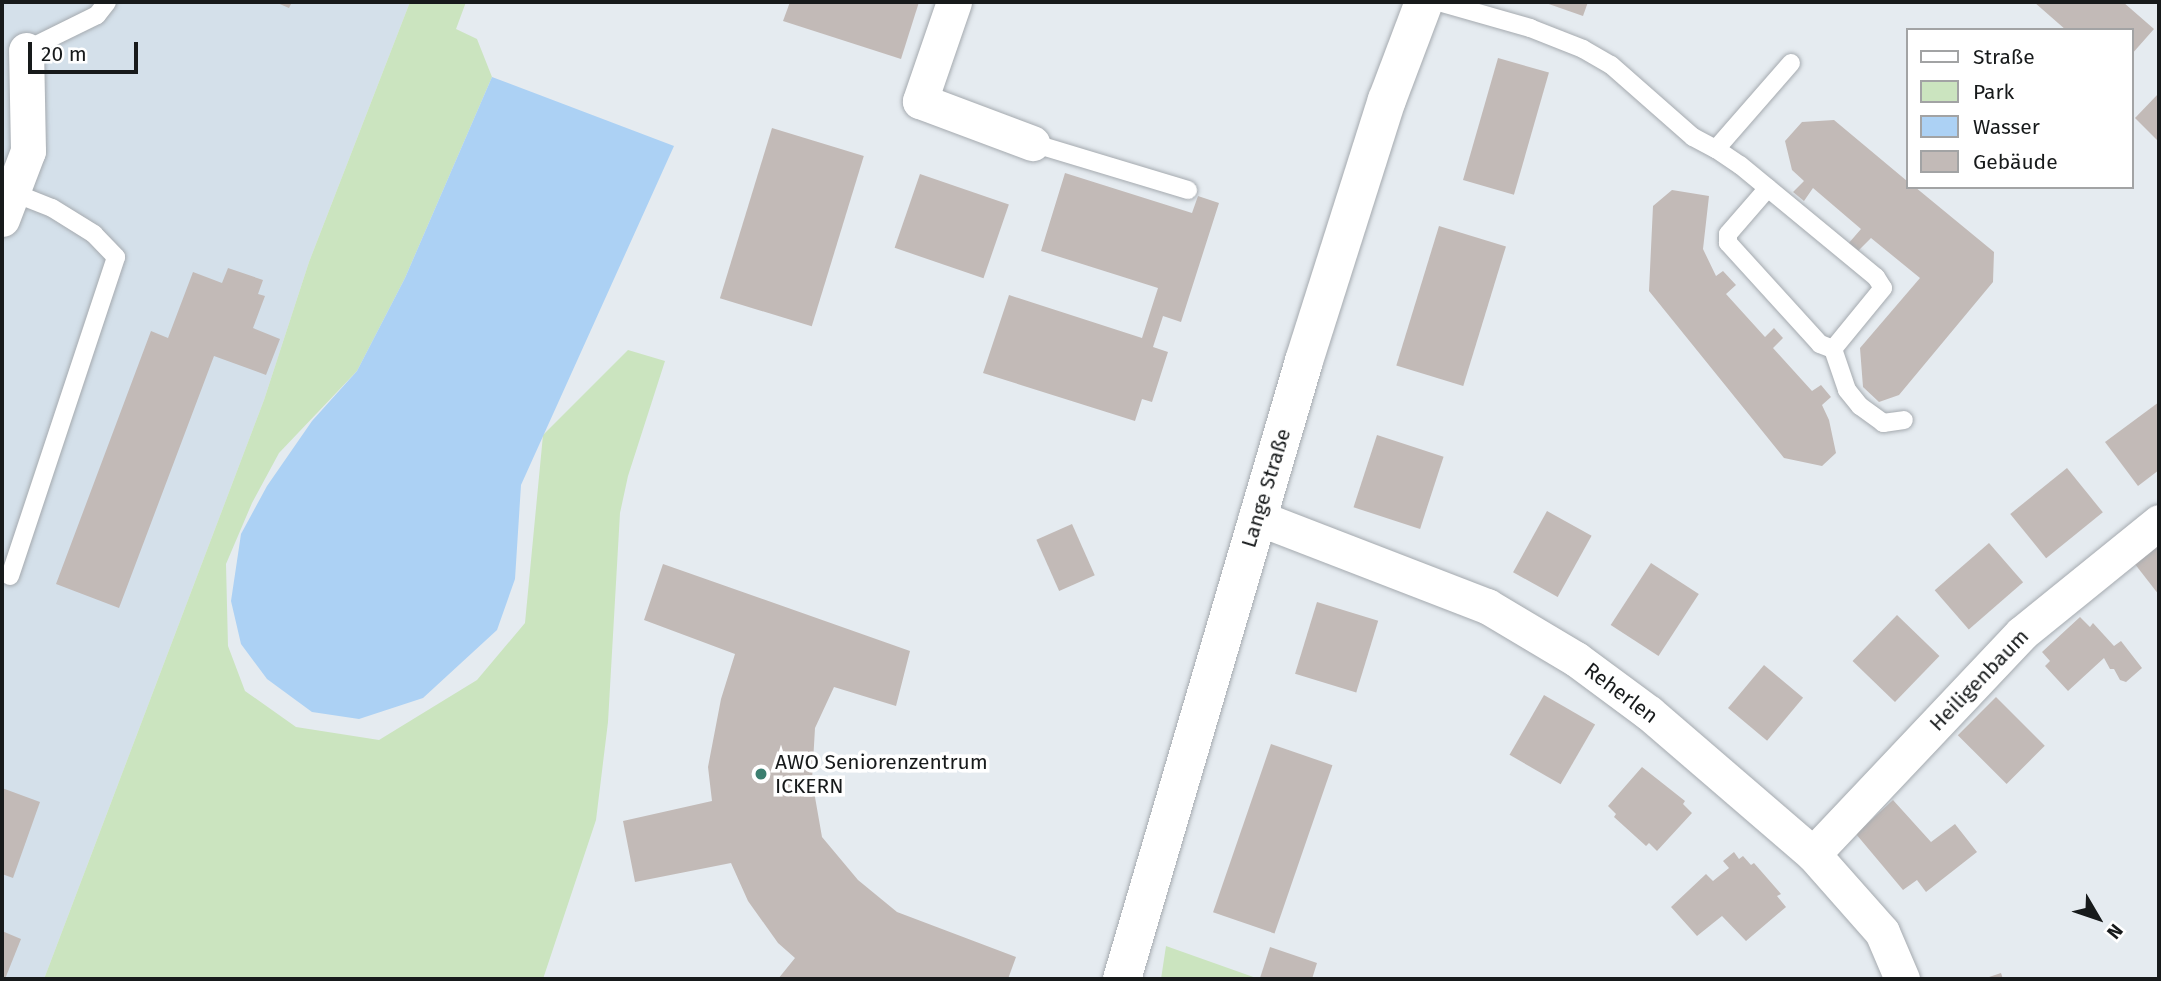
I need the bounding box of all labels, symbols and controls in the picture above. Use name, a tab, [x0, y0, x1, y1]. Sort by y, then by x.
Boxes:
scale bar	[32, 28, 142, 72]
legend	[1906, 28, 2133, 189]
text: 20 m	[41, 41, 87, 67]
text: Straße	[1973, 44, 2035, 70]
text: Park	[1973, 79, 2014, 105]
text: Wasser	[1973, 114, 2040, 140]
text: Gebäude	[1973, 149, 2058, 175]
street label: Lange Straße	[1236, 425, 1296, 551]
street label: Heiligenbaum	[1924, 624, 2034, 736]
street label: Reherlen	[1579, 657, 1663, 729]
place label: AWO Seniorenzentrum ICKERN	[775, 749, 988, 799]
marker: AWO Seniorenzentrum ICKERN	[753, 766, 769, 782]
north arrow	[2063, 883, 2133, 953]
text: N	[2102, 919, 2128, 944]

